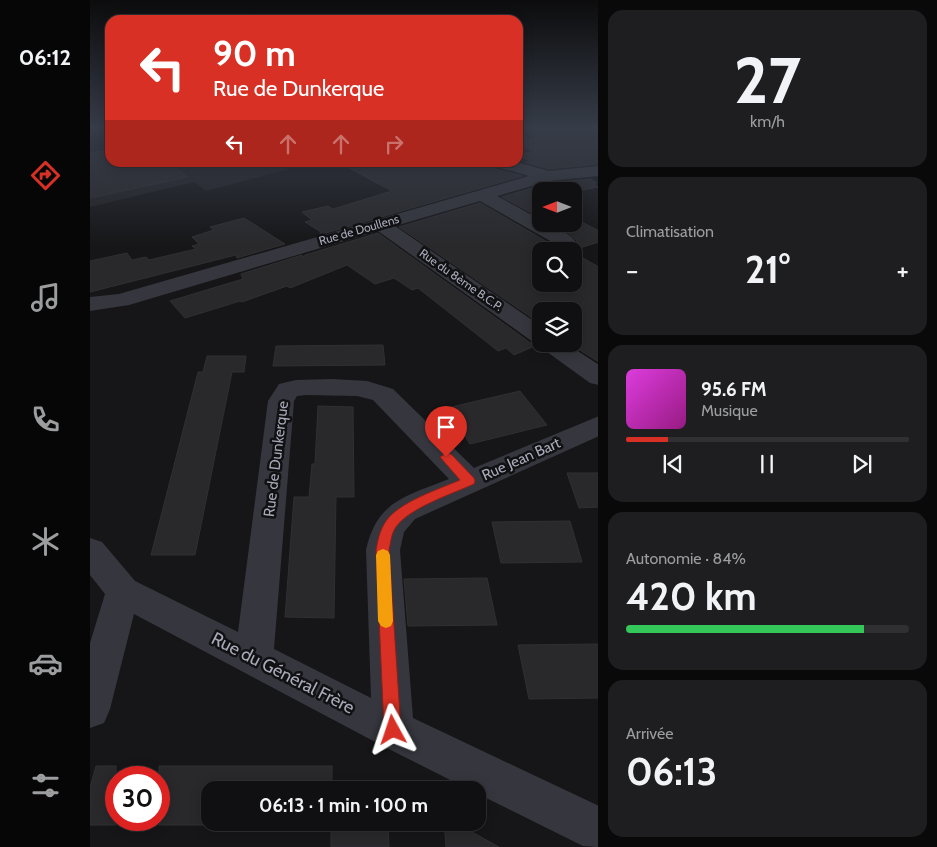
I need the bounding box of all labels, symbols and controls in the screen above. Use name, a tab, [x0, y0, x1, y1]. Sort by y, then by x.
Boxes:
text: 90 m	[213, 32, 296, 75]
icon: left	[130, 35, 195, 100]
text: 27	[734, 40, 801, 119]
text: 06:12	[19, 44, 71, 71]
text: Rue de Dunkerque	[213, 75, 384, 102]
text: km/h	[750, 112, 785, 131]
icon: left	[221, 130, 249, 158]
icon: ahead	[274, 130, 302, 158]
icon: ahead	[327, 130, 355, 158]
icon: right	[380, 130, 408, 158]
icon: directions	[28, 158, 63, 193]
north arrow	[532, 182, 582, 232]
map controls	[532, 182, 582, 352]
street label: Rue de Doullens	[317, 211, 401, 248]
text: Climatisation	[626, 222, 714, 241]
button: search	[532, 242, 582, 292]
street label: Rue du 8ème B.C.P.	[417, 245, 506, 314]
text: 21°	[745, 246, 790, 293]
text: −	[626, 253, 638, 287]
text: +	[897, 253, 909, 287]
icon: music	[28, 280, 63, 315]
button: layers	[532, 302, 582, 352]
text: 95.6 FM	[701, 378, 767, 401]
street label: Rue de Dunkerque	[260, 400, 292, 518]
text: Musique	[701, 401, 758, 420]
icon: phone	[28, 402, 63, 437]
pin	[425, 406, 467, 457]
icon: arrive	[432, 413, 460, 441]
street label: Rue Jean Bart	[479, 434, 563, 484]
icon: previous	[659, 450, 687, 478]
icon: pause	[753, 450, 781, 478]
icon: next	[848, 450, 876, 478]
icon: climate	[28, 524, 63, 559]
text: Autonomie · 84%	[626, 549, 746, 568]
text: 420 km	[626, 573, 757, 620]
street label: Rue du Général Frère	[208, 627, 358, 719]
icon: car	[28, 646, 63, 681]
position arrow	[366, 703, 418, 755]
text: Arrivée	[626, 724, 673, 743]
text: 06:13	[626, 748, 717, 795]
speed limit sign: 30	[105, 766, 170, 831]
icon: filters	[28, 768, 63, 803]
text: 06:13 · 1 min · 100 m	[259, 794, 428, 817]

